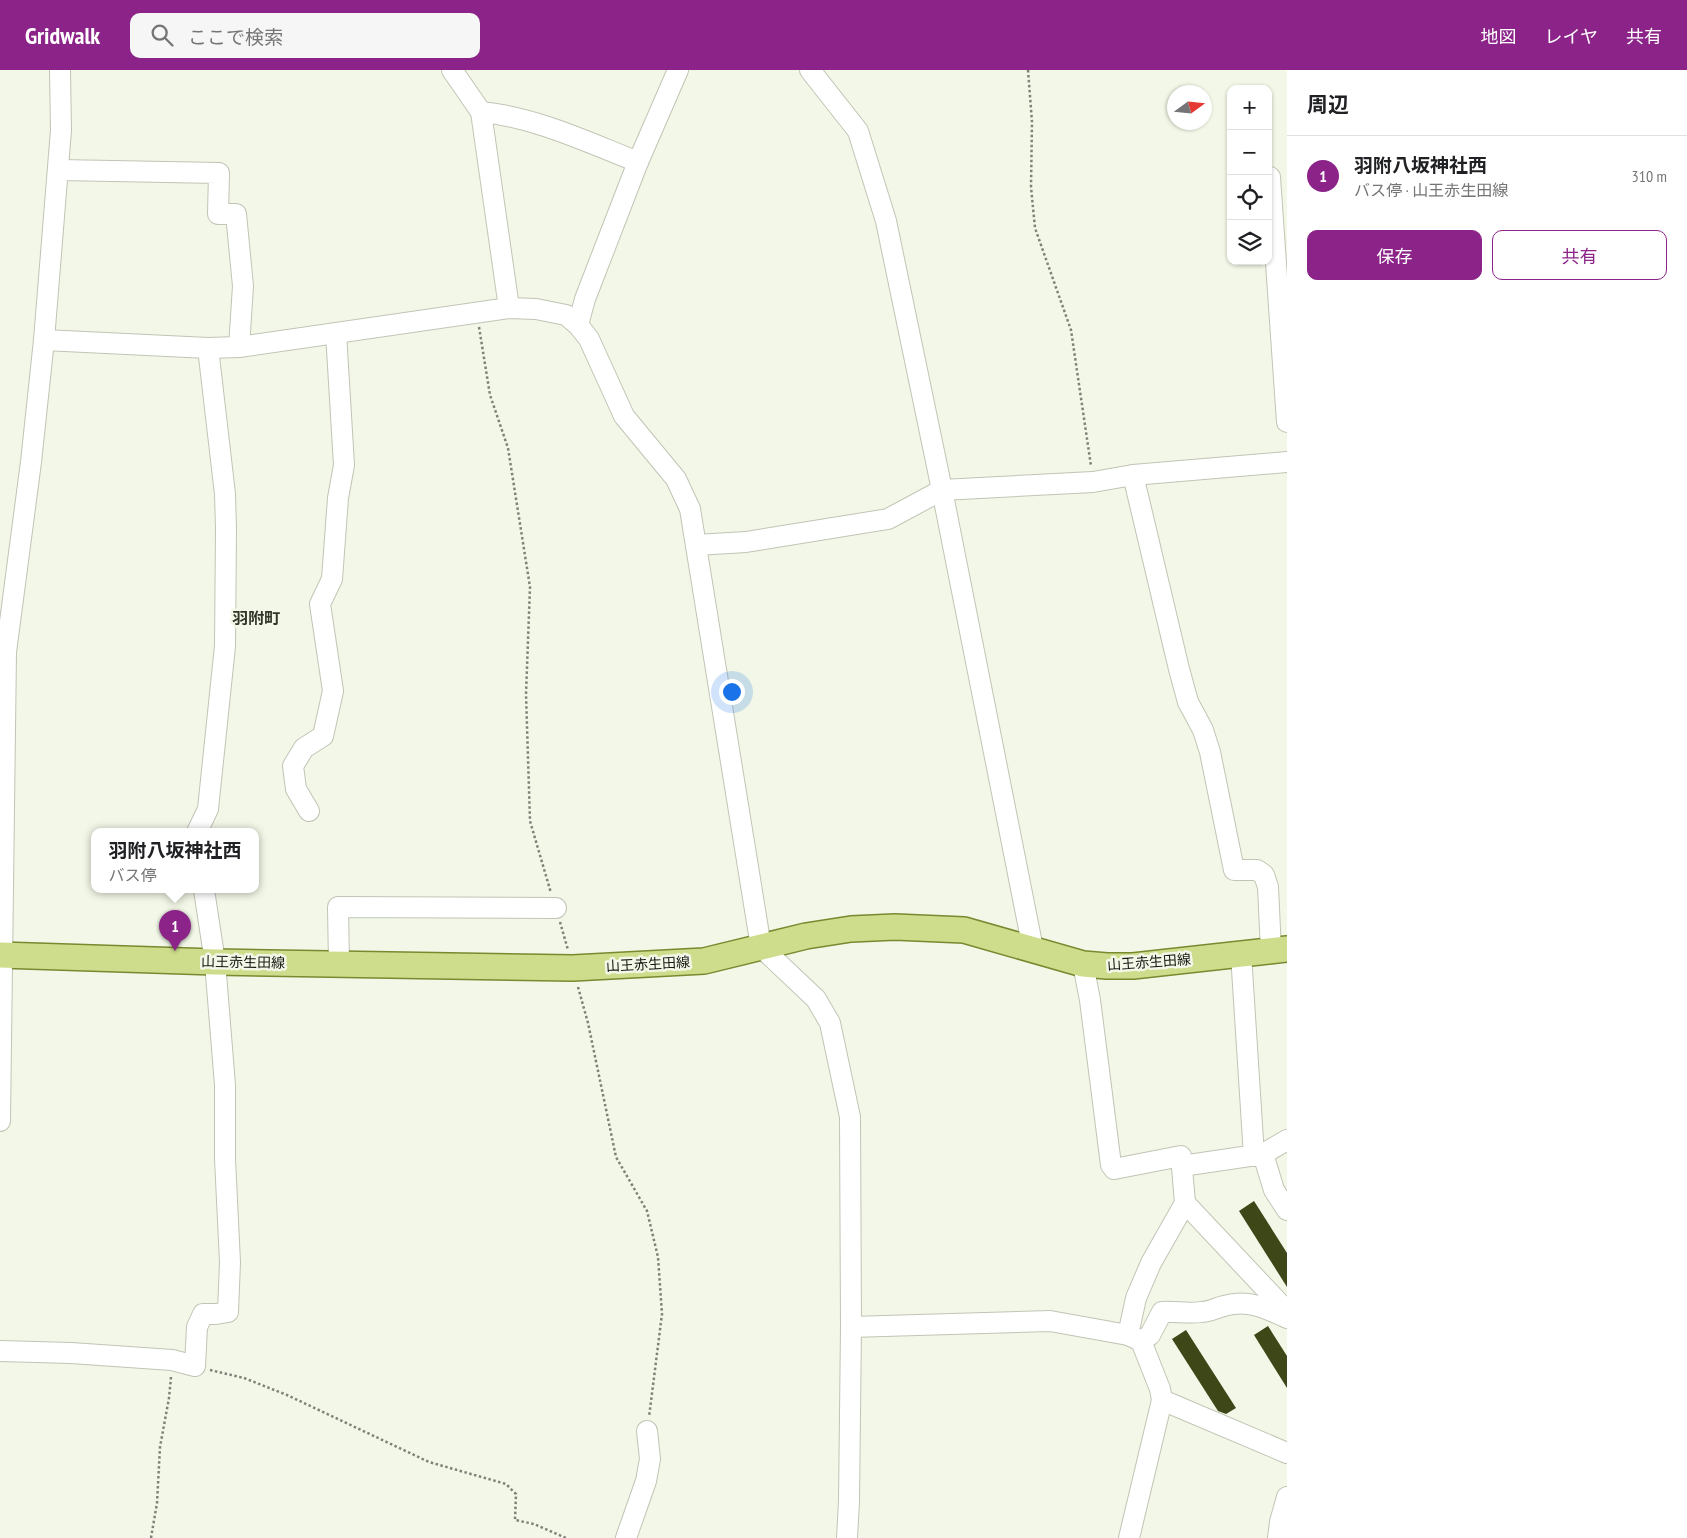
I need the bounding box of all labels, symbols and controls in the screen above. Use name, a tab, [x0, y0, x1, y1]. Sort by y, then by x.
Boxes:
search box	[130, 13, 480, 58]
text: Gridwalk	[25, 20, 100, 51]
icon: search	[148, 21, 176, 49]
text: ここで検索	[188, 25, 283, 49]
text: 地図	[1481, 25, 1517, 48]
text: レイヤ	[1545, 25, 1598, 48]
text: 共有	[1626, 25, 1662, 48]
north arrow	[1167, 85, 1212, 130]
map controls	[1227, 85, 1272, 265]
button: +	[1227, 85, 1272, 130]
text: 周辺	[1307, 91, 1349, 118]
button: −	[1227, 130, 1272, 175]
text: 羽附八坂神社西	[1354, 153, 1487, 177]
text: 1	[1319, 166, 1327, 186]
text: 310 m	[1632, 166, 1667, 186]
button: locate	[1227, 175, 1272, 220]
text: バス停 · 山王赤生田線	[1354, 180, 1508, 200]
button: layers	[1227, 220, 1272, 265]
button: 保存	[1307, 230, 1482, 280]
button: 共有	[1492, 230, 1667, 280]
district label: 羽附町	[232, 608, 280, 628]
your location	[719, 679, 745, 705]
popup	[91, 828, 259, 893]
text: 羽附八坂神社西	[108, 838, 242, 862]
text: バス停	[108, 865, 157, 885]
pin: 1	[159, 910, 191, 951]
street label: 山王赤生田線	[1106, 950, 1192, 974]
street label: 山王赤生田線	[201, 952, 285, 972]
street label: 山王赤生田線	[606, 953, 690, 975]

